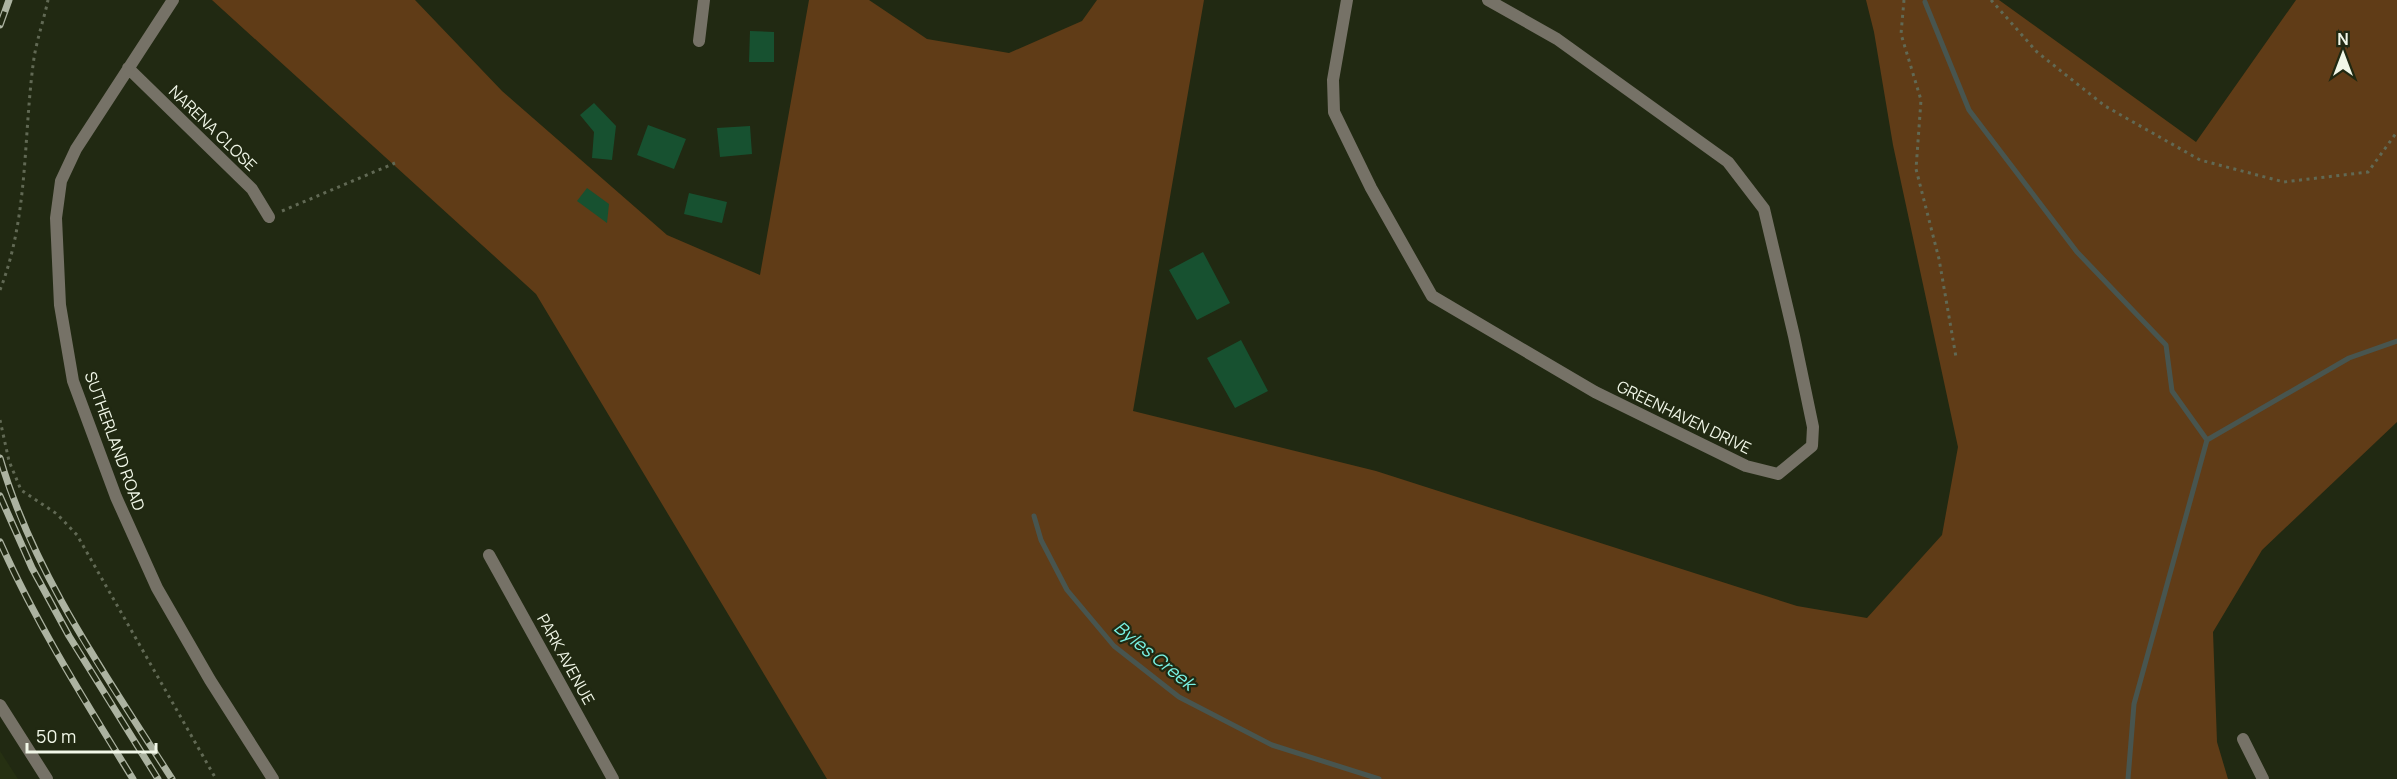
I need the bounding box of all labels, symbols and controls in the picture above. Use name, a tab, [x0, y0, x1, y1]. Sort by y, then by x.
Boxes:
north arrow	[2313, 24, 2373, 84]
text: N	[2337, 28, 2349, 50]
street label: NARENA CLOSE	[164, 80, 262, 176]
street label: SUTHERLAND ROAD	[80, 369, 150, 514]
street label: GREENHAVEN DRIVE	[1613, 375, 1755, 459]
street label: PARK AVENUE	[532, 610, 600, 708]
water label: Byles Creek	[1110, 615, 1203, 697]
scale bar	[27, 716, 156, 754]
text: 50 m	[36, 724, 76, 748]

